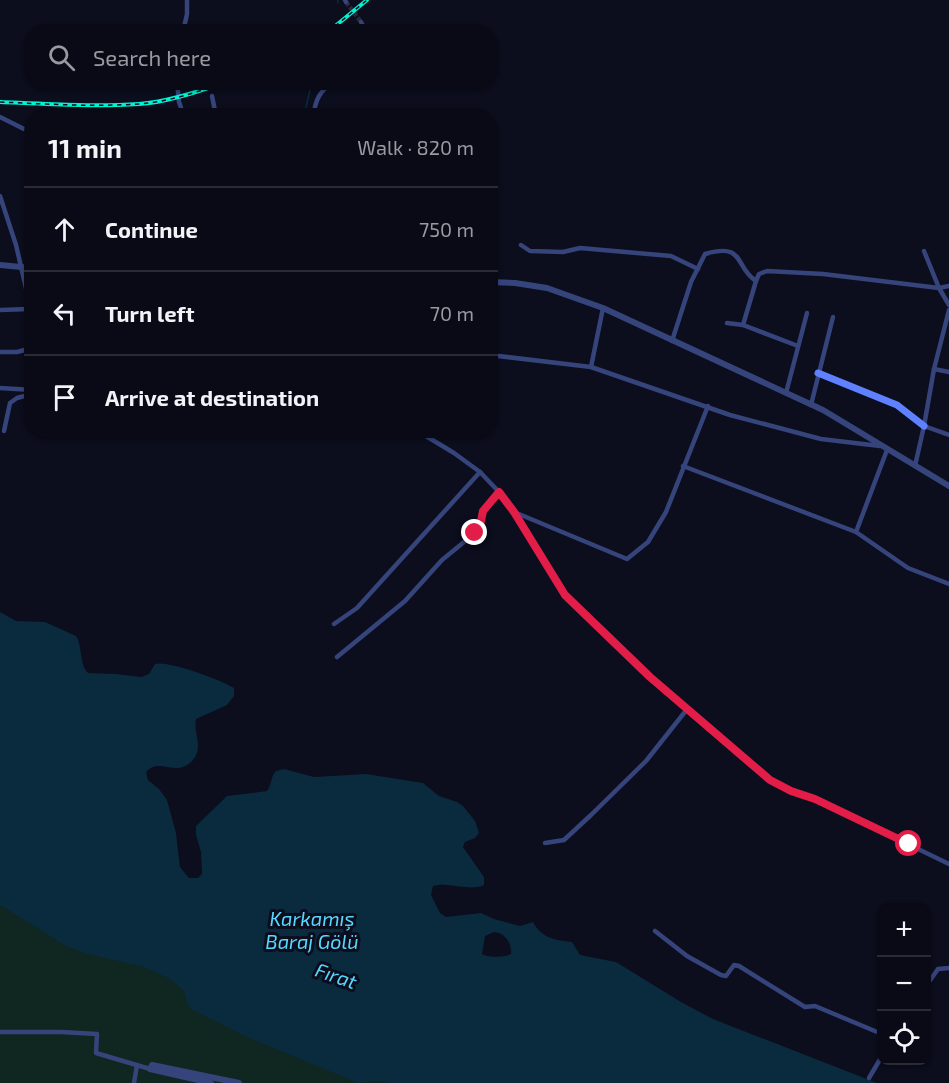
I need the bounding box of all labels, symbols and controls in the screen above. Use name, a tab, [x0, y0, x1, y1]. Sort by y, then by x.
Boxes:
search box	[24, 24, 498, 90]
icon: search	[45, 41, 78, 74]
text: Search here	[93, 44, 211, 70]
text: 11 min	[48, 132, 122, 163]
text: Walk · 820 m	[357, 135, 474, 159]
icon: ahead	[48, 213, 81, 246]
text: Continue	[105, 216, 198, 242]
text: 750 m	[419, 217, 474, 241]
icon: left	[48, 297, 81, 330]
text: Turn left	[105, 300, 194, 326]
text: 70 m	[430, 301, 474, 325]
icon: arrive	[48, 381, 81, 414]
text: Arrive at destination	[105, 384, 319, 410]
route end	[461, 519, 487, 545]
route start	[895, 830, 921, 856]
map controls	[877, 903, 931, 1065]
button: +	[877, 903, 931, 957]
water label: Karkamış Baraj Gölü	[265, 906, 359, 953]
water label: Fırat	[312, 957, 361, 993]
button: −	[877, 957, 931, 1011]
button: locate	[877, 1011, 931, 1065]

